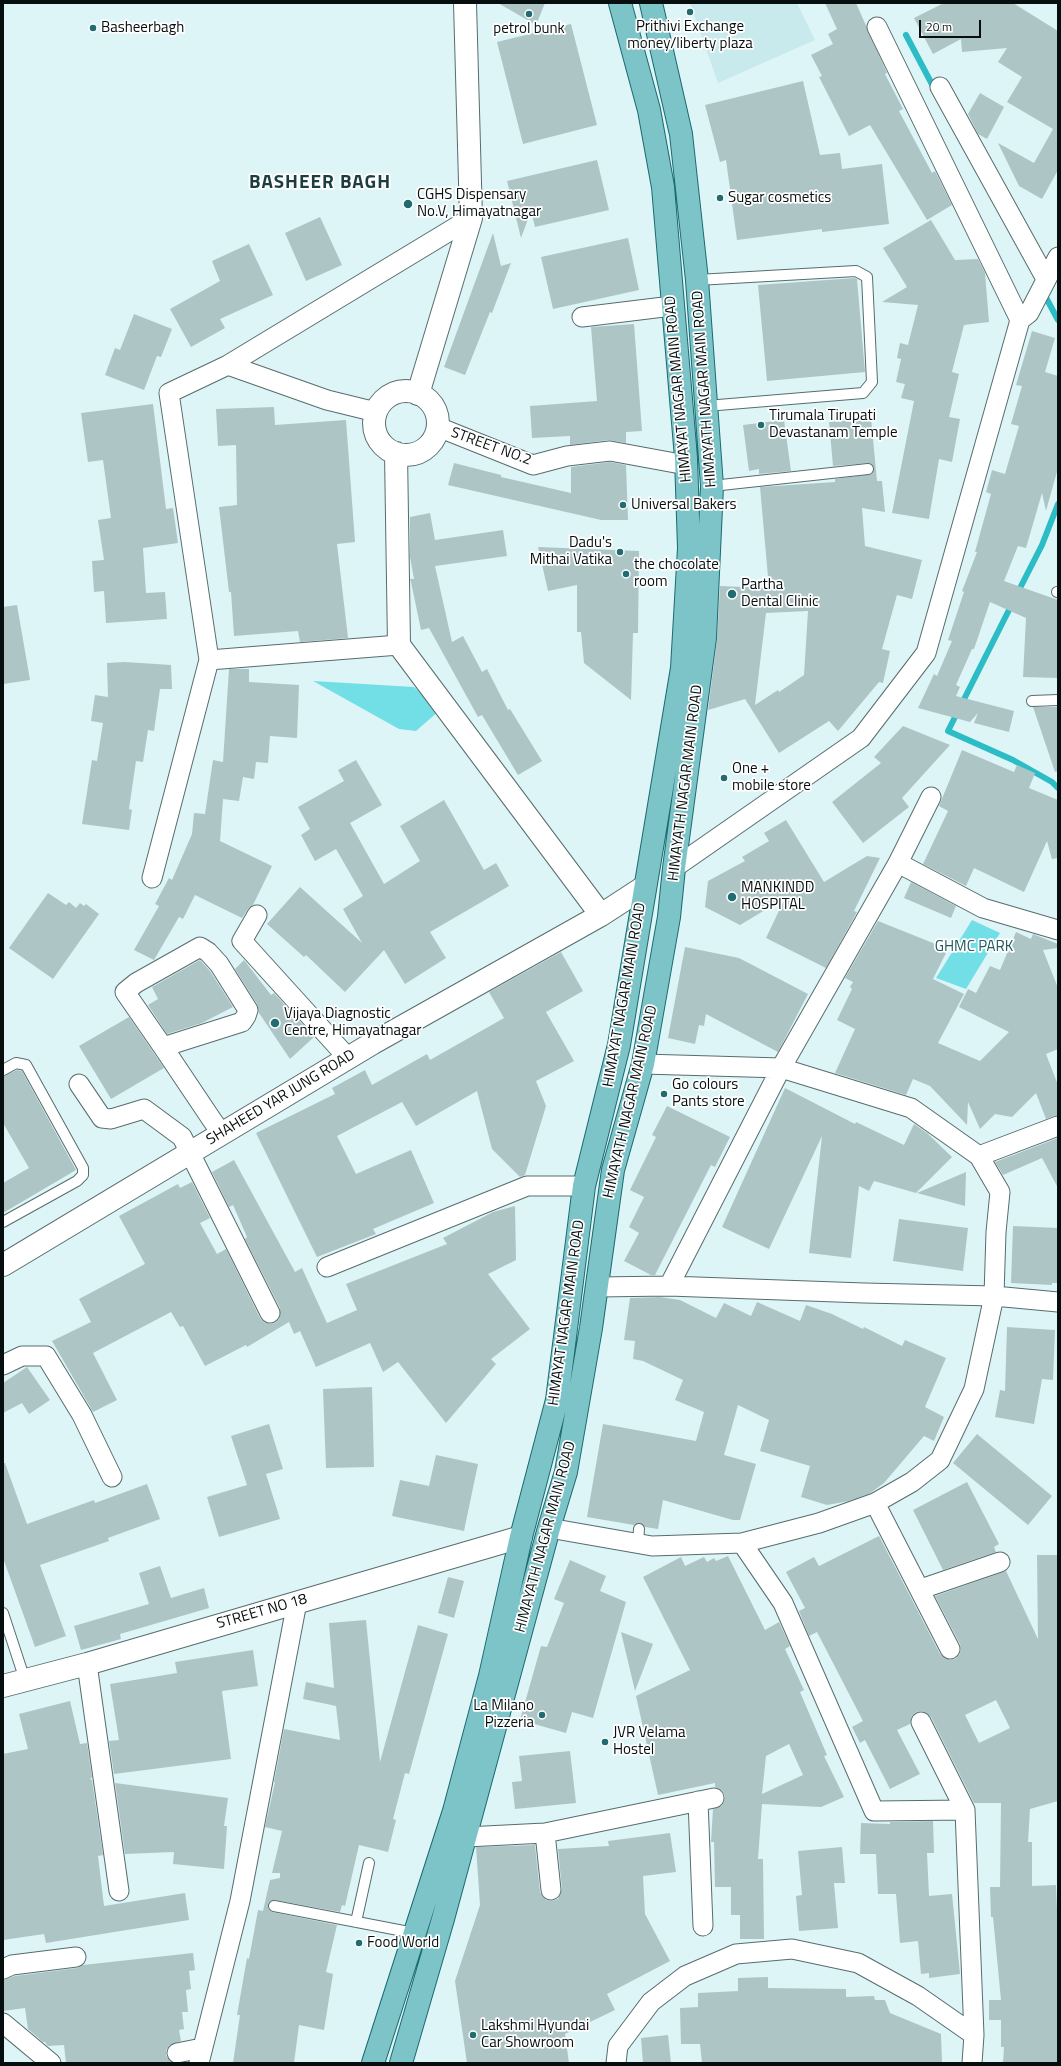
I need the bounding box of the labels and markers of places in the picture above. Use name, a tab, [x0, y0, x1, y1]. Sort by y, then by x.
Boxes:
marker: Prithivi Exchange money/liberty plaza	[685, 7, 695, 17]
marker: petrol bunk	[524, 9, 534, 19]
place label: Prithivi Exchange money/liberty plaza	[627, 18, 753, 53]
place label: Basheerbagh	[101, 19, 184, 37]
place label: petrol bunk	[493, 20, 565, 38]
marker: Basheerbagh	[88, 23, 98, 33]
place label: CGHS Dispensary No.V, Himayatnagar	[417, 186, 541, 221]
place label: Sugar cosmetics	[728, 189, 831, 207]
marker: Sugar cosmetics	[715, 193, 725, 203]
marker: CGHS Dispensary No.V, Himayatnagar	[402, 198, 414, 210]
place label: Tirumala Tirupati Devastanam Temple	[769, 407, 897, 442]
marker: Tirumala Tirupati Devastanam Temple	[756, 420, 766, 430]
place label: Universal Bakers	[631, 496, 737, 514]
marker: Universal Bakers	[618, 500, 628, 510]
place label: Dadu's Mithai Vatika	[530, 534, 612, 569]
marker: Dadu's Mithai Vatika	[615, 547, 625, 557]
place label: the chocolate room	[634, 556, 719, 591]
marker: the chocolate room	[621, 569, 631, 579]
place label: Partha Dental Clinic	[741, 576, 819, 611]
marker: Partha Dental Clinic	[726, 588, 738, 600]
place label: One + mobile store	[732, 760, 811, 795]
marker: One + mobile store	[719, 773, 729, 783]
place label: MANKINDD HOSPITAL	[741, 879, 814, 914]
marker: MANKINDD HOSPITAL	[726, 891, 738, 903]
place label: Vijaya Diagnostic Centre, Himayatnagar	[284, 1005, 421, 1040]
marker: Vijaya Diagnostic Centre, Himayatnagar	[269, 1017, 281, 1029]
place label: Go colours Pants store	[672, 1076, 745, 1111]
marker: Go colours Pants store	[659, 1089, 669, 1099]
place label: La Milano Pizzeria	[473, 1697, 534, 1732]
marker: La Milano Pizzeria	[537, 1710, 547, 1720]
place label: JVR Velama Hostel	[613, 1724, 685, 1759]
marker: JVR Velama Hostel	[600, 1737, 610, 1747]
place label: Food World	[367, 1934, 439, 1952]
marker: Food World	[354, 1938, 364, 1948]
place label: Lakshmi Hyundai Car Showroom	[481, 2017, 589, 2052]
marker: Lakshmi Hyundai Car Showroom	[468, 2030, 478, 2040]

